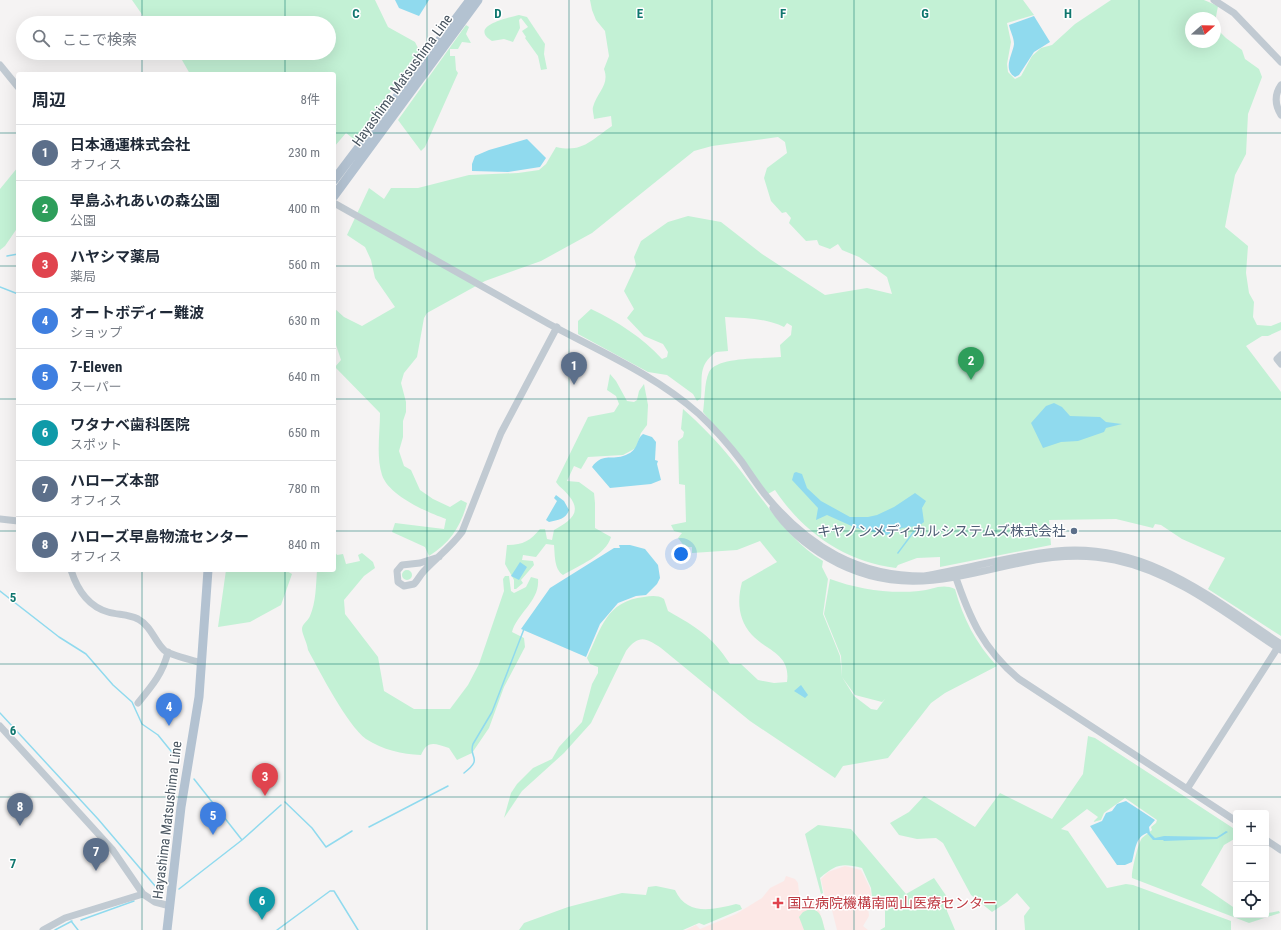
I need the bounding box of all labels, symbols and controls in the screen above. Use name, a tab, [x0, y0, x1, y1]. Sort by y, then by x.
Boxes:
text: C	[352, 6, 360, 21]
text: D	[494, 6, 502, 21]
text: E	[637, 6, 644, 21]
text: F	[780, 6, 786, 21]
text: G	[921, 6, 929, 21]
text: H	[1064, 6, 1072, 21]
street label: Hayashima Matsushima Line	[349, 11, 455, 149]
north arrow	[1185, 12, 1221, 48]
search box	[16, 16, 336, 60]
icon: search	[30, 27, 52, 49]
text: ここで検索	[62, 31, 137, 49]
text: 周辺	[32, 90, 66, 110]
text: 8件	[301, 92, 320, 107]
text: 日本通運株式会社	[70, 136, 190, 154]
text: 1	[42, 145, 48, 160]
text: 230 m	[288, 145, 320, 160]
text: オフィス	[70, 157, 122, 172]
text: 早島ふれあいの森公園	[70, 192, 220, 210]
text: 2	[42, 201, 48, 216]
text: 400 m	[288, 201, 320, 216]
text: 公園	[70, 213, 96, 228]
text: ハヤシマ薬局	[70, 248, 160, 266]
text: 3	[42, 257, 48, 272]
text: 560 m	[288, 257, 320, 272]
text: 薬局	[70, 269, 96, 284]
text: オートボディー難波	[70, 304, 204, 322]
text: 4	[42, 313, 48, 328]
text: 630 m	[288, 313, 320, 328]
text: ショップ	[70, 325, 122, 340]
pin: 2	[958, 347, 984, 380]
pin: 1	[561, 352, 587, 385]
text: 7-Eleven	[70, 358, 122, 376]
text: 5	[42, 369, 48, 384]
text: 640 m	[288, 369, 320, 384]
text: スーパー	[70, 379, 122, 394]
text: ワタナベ歯科医院	[70, 416, 190, 434]
text: 6	[42, 425, 48, 440]
text: 650 m	[288, 425, 320, 440]
text: スポット	[70, 437, 122, 452]
text: ハローズ本部	[70, 472, 159, 490]
text: 7	[42, 481, 48, 496]
text: 780 m	[288, 481, 320, 496]
text: オフィス	[70, 493, 122, 508]
place label: キヤノンメディカルシステムズ株式会社	[817, 523, 1066, 539]
marker: キヤノンメディカルシステムズ株式会社	[1069, 526, 1079, 536]
text: ハローズ早島物流センター	[70, 528, 249, 546]
text: 8	[42, 537, 48, 552]
text: 840 m	[288, 537, 320, 552]
your location	[671, 544, 691, 564]
text: オフィス	[70, 549, 122, 564]
text: 5	[10, 590, 17, 605]
pin: 4	[156, 693, 182, 726]
text: 6	[10, 723, 17, 738]
street label: Hayashima Matsushima Line	[149, 740, 185, 900]
pin: 3	[252, 763, 278, 796]
pin: 8	[7, 793, 33, 826]
pin: 5	[200, 802, 226, 835]
map controls	[1233, 810, 1269, 918]
button: +	[1233, 810, 1269, 846]
pin: 7	[83, 838, 109, 871]
button: −	[1233, 846, 1269, 882]
text: 7	[10, 856, 17, 871]
button: locate	[1233, 882, 1269, 918]
pin: 6	[249, 887, 275, 920]
place label: 国立病院機構南岡山医療センター	[787, 895, 997, 911]
marker: 国立病院機構南岡山医療センター	[772, 897, 784, 909]

